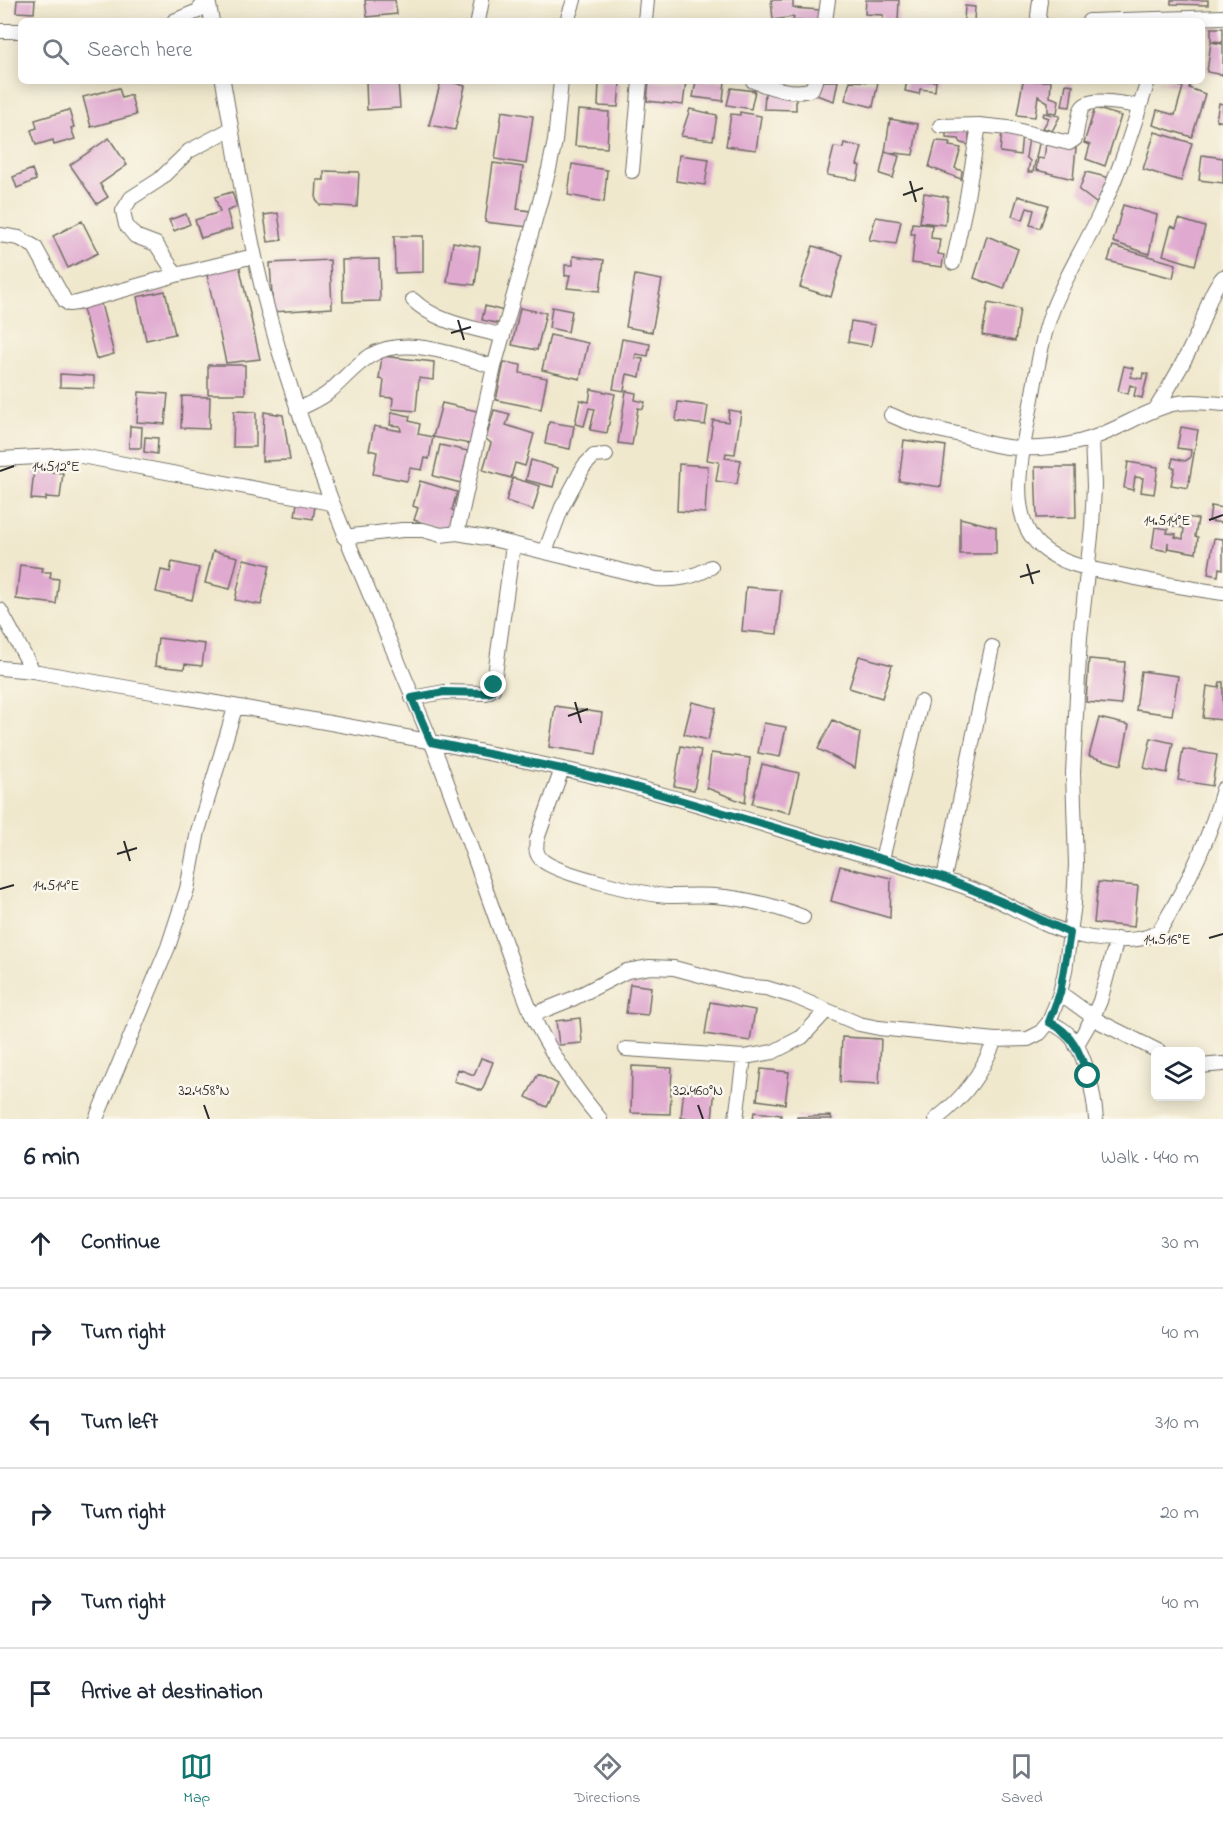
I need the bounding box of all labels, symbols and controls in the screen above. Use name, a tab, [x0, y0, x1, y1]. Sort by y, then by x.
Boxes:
search box	[18, 18, 1205, 84]
icon: search	[39, 35, 72, 68]
text: Search here	[87, 35, 192, 67]
text: 14.512°E	[32, 456, 80, 478]
text: 14.514°E	[1144, 510, 1190, 532]
route end	[480, 671, 506, 697]
text: 14.514°E	[33, 875, 79, 897]
text: 14.516°E	[1143, 929, 1191, 951]
map controls	[1151, 1047, 1205, 1101]
button: layers	[1151, 1047, 1205, 1101]
route start	[1074, 1062, 1100, 1088]
text: 32.458°N	[178, 1080, 230, 1102]
text: 32.460°N	[673, 1080, 723, 1102]
text: 6 min	[24, 1139, 80, 1177]
text: Walk · 440 m	[1101, 1144, 1199, 1173]
icon: ahead	[24, 1227, 57, 1260]
text: Continue	[81, 1227, 160, 1259]
text: 30 m	[1162, 1229, 1199, 1258]
icon: right	[24, 1317, 57, 1350]
text: Turn right	[81, 1317, 166, 1349]
text: 40 m	[1162, 1319, 1199, 1348]
icon: left	[24, 1407, 57, 1440]
text: Turn left	[81, 1407, 158, 1439]
text: 310 m	[1155, 1409, 1199, 1438]
icon: right	[24, 1497, 57, 1530]
text: Turn right	[81, 1497, 166, 1529]
text: 20 m	[1160, 1499, 1199, 1528]
icon: right	[24, 1587, 57, 1620]
text: Turn right	[81, 1587, 166, 1619]
text: 40 m	[1162, 1589, 1199, 1618]
icon: arrive	[24, 1677, 57, 1710]
text: Arrive at destination	[81, 1677, 263, 1709]
tab: Map	[180, 1750, 213, 1810]
tab: Directions	[574, 1750, 640, 1810]
tab: Saved	[1001, 1750, 1043, 1810]

